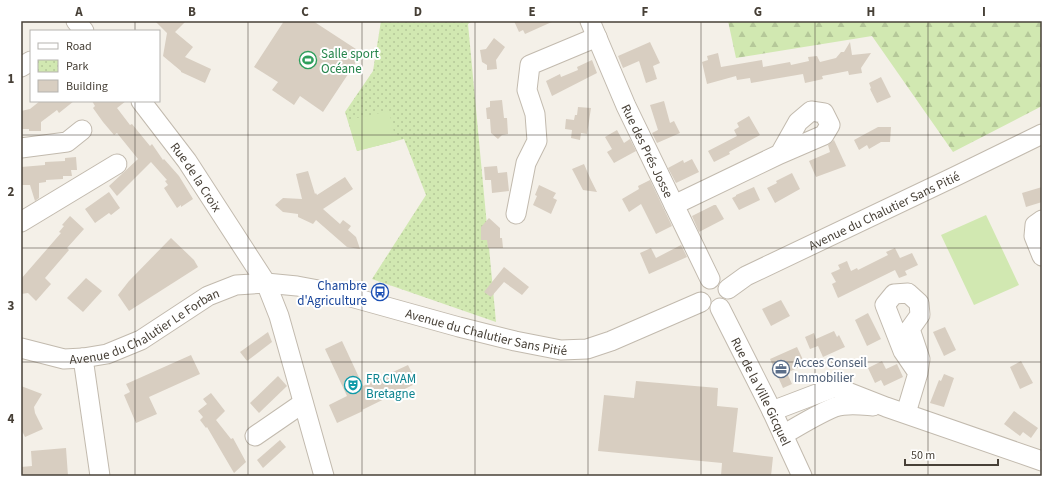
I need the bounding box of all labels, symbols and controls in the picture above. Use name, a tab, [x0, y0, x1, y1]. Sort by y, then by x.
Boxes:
text: A	[74, 3, 83, 21]
text: B	[188, 3, 196, 21]
text: C	[301, 3, 309, 21]
text: D	[414, 3, 422, 21]
text: E	[528, 3, 536, 21]
text: F	[642, 3, 649, 21]
text: G	[754, 3, 762, 21]
text: H	[867, 3, 875, 21]
text: I	[982, 3, 986, 21]
legend	[30, 30, 160, 102]
text: Road	[66, 38, 92, 55]
place label: Salle sport Océane	[321, 45, 379, 78]
sports icon: Salle sport Océane	[298, 50, 318, 70]
text: Park	[66, 58, 88, 75]
text: 1	[8, 70, 15, 88]
text: Building	[66, 78, 108, 95]
street label: Rue des Prés Josse	[616, 101, 677, 201]
street label: Rue de la Croix	[166, 139, 226, 216]
street label: Avenue du Chalutier Sans Pitié	[806, 168, 963, 255]
text: 2	[8, 183, 15, 201]
place label: Chambre d'Agriculture	[297, 277, 367, 310]
bus stop icon: Chambre d'Agriculture	[370, 282, 390, 302]
street label: Avenue du Chalutier Le Forban	[69, 284, 222, 369]
text: 3	[8, 297, 15, 315]
street label: Avenue du Chalutier Sans Pitié	[403, 305, 567, 360]
street label: Rue de la Ville Gicquel	[726, 334, 795, 449]
place label: Acces Conseil Immobilier	[794, 354, 867, 387]
office icon: Acces Conseil Immobilier	[771, 359, 791, 379]
place label: FR CIVAM Bretagne	[366, 370, 416, 403]
theatre icon: FR CIVAM Bretagne	[343, 375, 363, 395]
text: 4	[8, 410, 15, 428]
scale bar	[905, 441, 998, 467]
text: 50 m	[911, 447, 935, 464]

